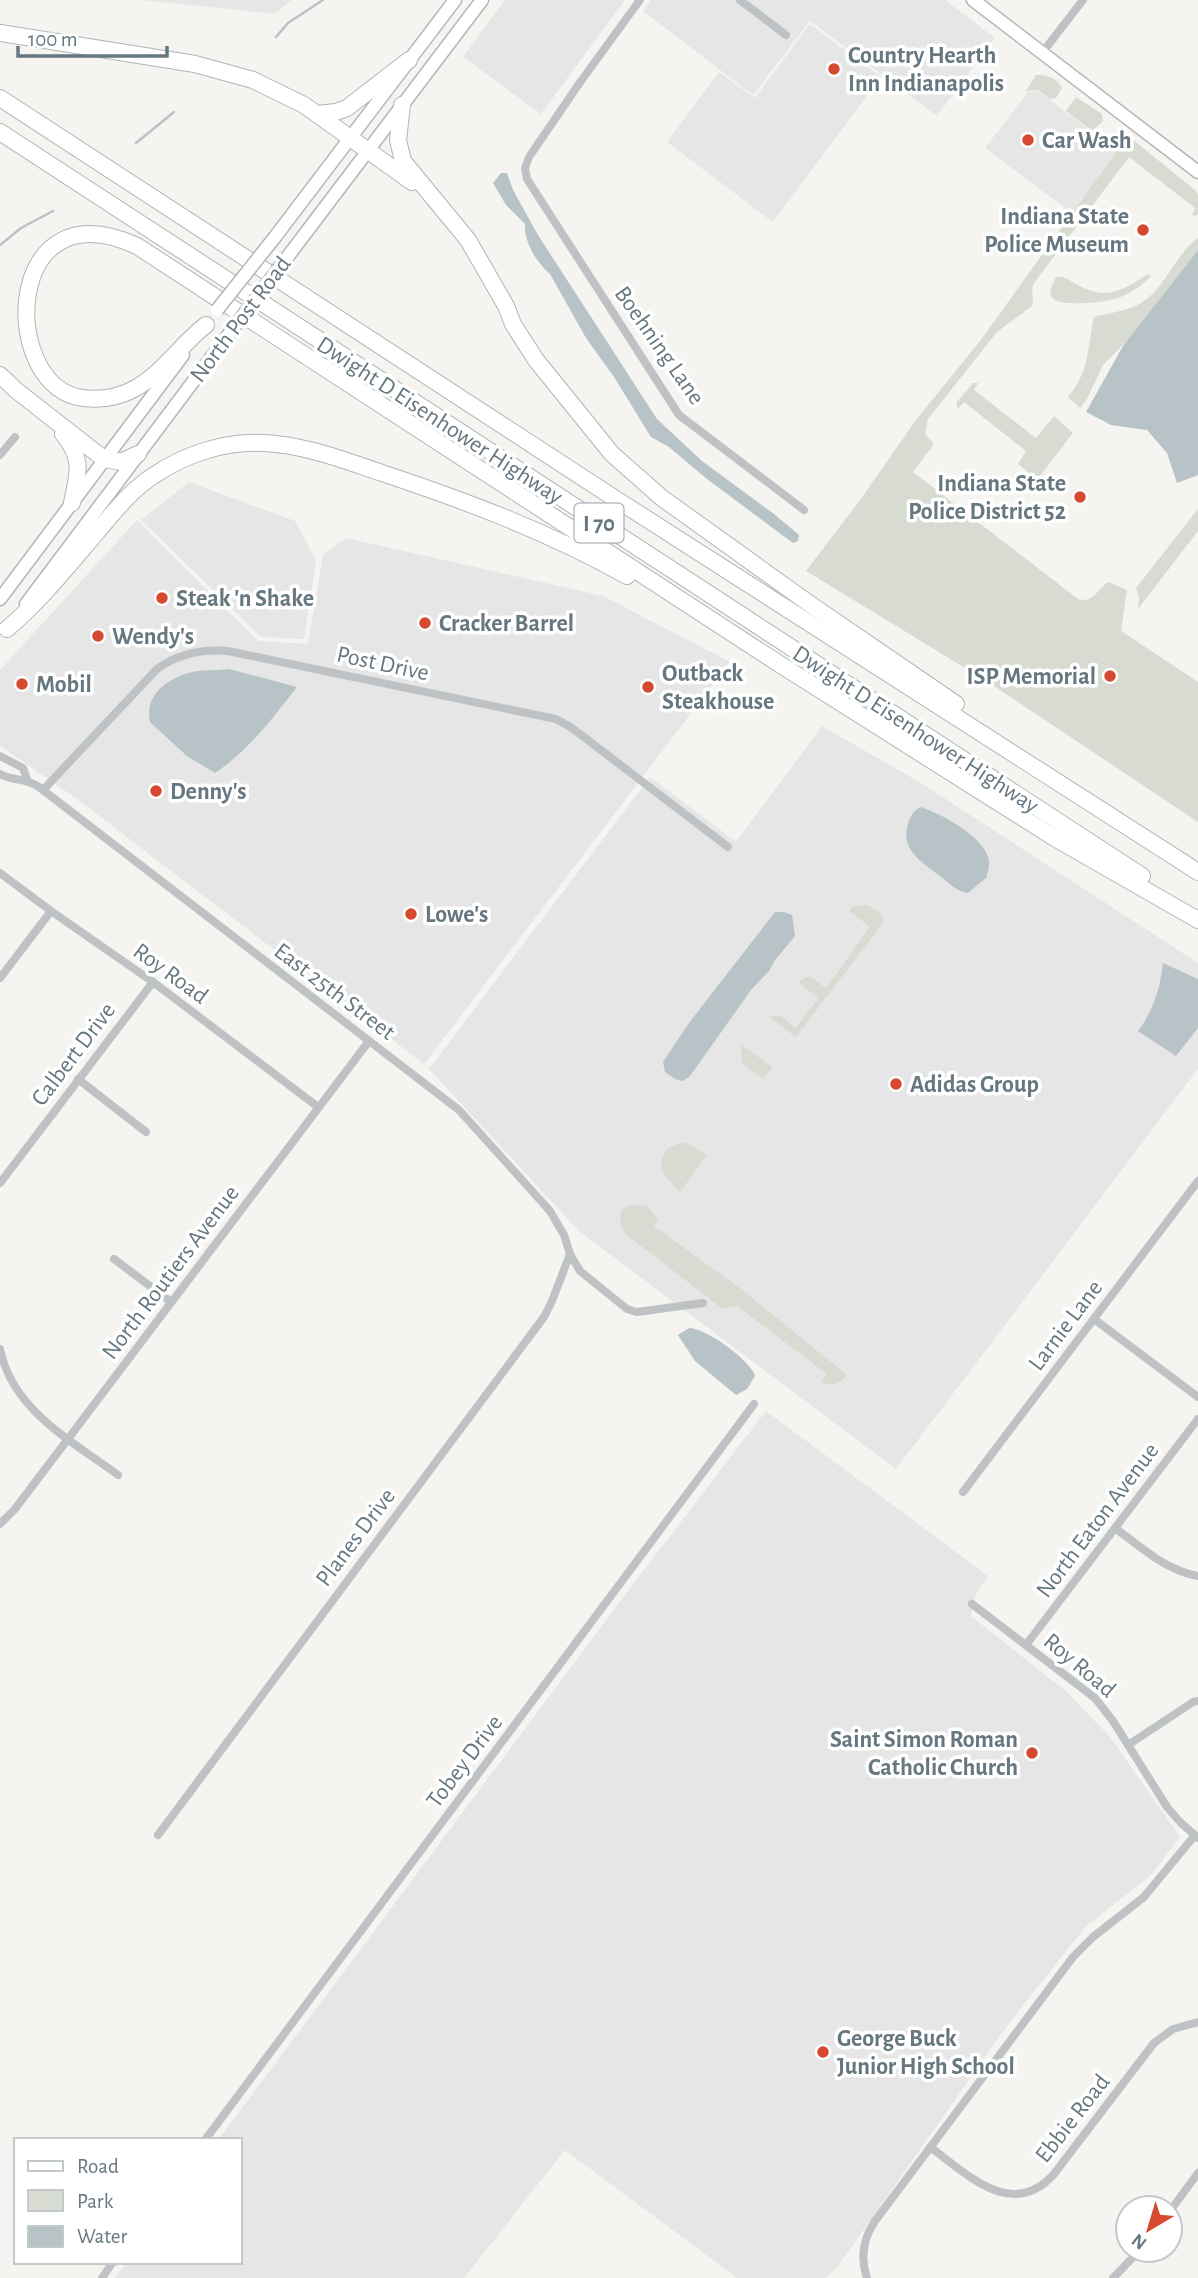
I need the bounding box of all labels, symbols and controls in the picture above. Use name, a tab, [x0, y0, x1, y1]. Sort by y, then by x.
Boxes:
scale bar	[18, 14, 166, 58]
text: 100 m	[28, 29, 78, 50]
place label: Country Hearth Inn Indianapolis	[848, 44, 1004, 96]
marker: Country Hearth Inn Indianapolis	[826, 61, 842, 77]
place label: Car Wash	[1042, 129, 1132, 153]
marker: Car Wash	[1020, 132, 1036, 148]
place label: Indiana State Police Museum	[984, 205, 1129, 257]
marker: Indiana State Police Museum	[1135, 222, 1151, 238]
street label: North Post Road	[186, 252, 296, 387]
street label: Boehning Lane	[610, 282, 709, 409]
street label: Dwight D Eisenhower Highway	[312, 332, 567, 509]
place label: Indiana State Police District 52	[908, 472, 1066, 524]
marker: Indiana State Police District 52	[1072, 489, 1088, 505]
road number: I 70	[574, 503, 624, 542]
place label: Steak 'n Shake	[176, 587, 314, 611]
marker: Steak 'n Shake	[154, 590, 170, 606]
place label: Cracker Barrel	[439, 612, 574, 636]
marker: Cracker Barrel	[417, 615, 433, 631]
place label: Wendy's	[112, 625, 194, 649]
marker: Wendy's	[90, 628, 106, 644]
street label: Dwight D Eisenhower Highway	[788, 641, 1043, 818]
street label: Post Drive	[334, 643, 431, 685]
place label: Outback Steakhouse	[662, 662, 774, 714]
place label: ISP Memorial	[966, 665, 1096, 689]
marker: ISP Memorial	[1102, 668, 1118, 684]
place label: Mobil	[36, 673, 92, 697]
marker: Mobil	[14, 676, 30, 692]
marker: Outback Steakhouse	[640, 679, 656, 695]
place label: Denny's	[170, 780, 247, 804]
marker: Denny's	[148, 783, 164, 799]
place label: Lowe's	[425, 903, 488, 927]
marker: Lowe's	[403, 906, 419, 922]
street label: Roy Road	[129, 939, 212, 1009]
street label: East 25th Street	[270, 939, 399, 1045]
street label: Calbert Drive	[27, 999, 120, 1111]
place label: Adidas Group	[910, 1073, 1039, 1097]
marker: Adidas Group	[888, 1076, 904, 1092]
street label: North Routiers Avenue	[98, 1181, 244, 1364]
street label: Larnie Lane	[1024, 1276, 1107, 1375]
street label: North Eaton Avenue	[1032, 1439, 1164, 1602]
street label: Planes Drive	[311, 1484, 400, 1591]
street label: Roy Road	[1039, 1629, 1120, 1703]
street label: Tobey Drive	[422, 1711, 507, 1813]
place label: Saint Simon Roman Catholic Church	[830, 1728, 1018, 1780]
marker: Saint Simon Roman Catholic Church	[1024, 1745, 1040, 1761]
place label: George Buck Junior High School	[837, 2027, 1015, 2079]
marker: George Buck Junior High School	[815, 2044, 831, 2060]
street label: Ebbie Road	[1031, 2070, 1115, 2167]
legend	[14, 2138, 242, 2264]
text: Road	[77, 2156, 119, 2177]
text: Park	[77, 2191, 114, 2212]
north arrow	[1114, 2194, 1184, 2264]
text: Water	[77, 2226, 127, 2247]
text: N	[1128, 2230, 1151, 2253]

